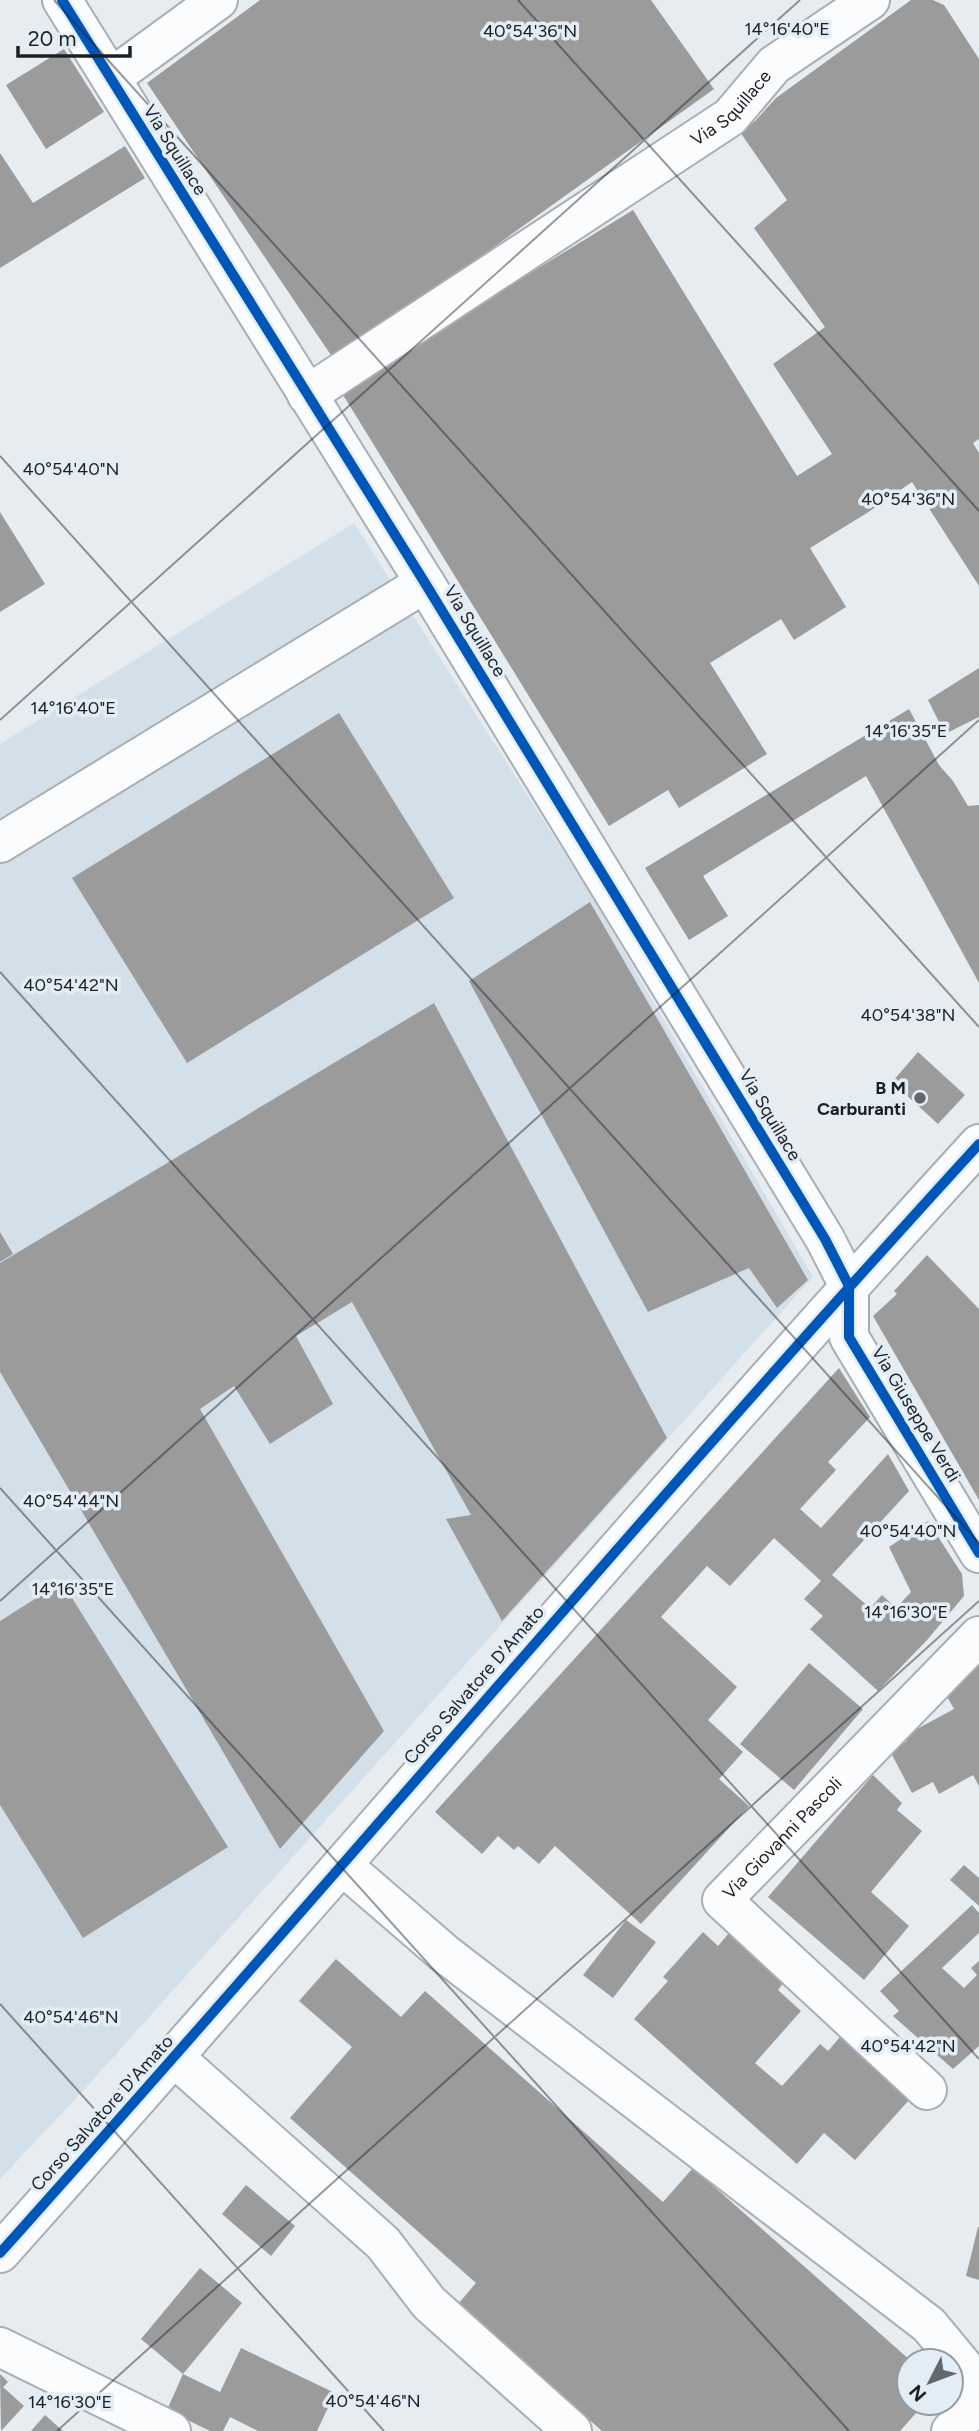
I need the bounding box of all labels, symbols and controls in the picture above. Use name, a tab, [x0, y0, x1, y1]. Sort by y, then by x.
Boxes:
scale bar	[18, 14, 130, 58]
text: 14°16'40"E	[744, 18, 830, 40]
text: 40°54'36"N	[483, 20, 577, 42]
text: 20 m	[28, 26, 76, 51]
street label: Via Squillace	[687, 65, 776, 151]
street label: Via Squillace	[138, 101, 212, 199]
text: 40°54'40"N	[23, 458, 119, 480]
text: 40°54'36"N	[861, 488, 955, 510]
street label: Via Squillace	[439, 581, 511, 681]
text: 14°16'40"E	[30, 697, 116, 719]
text: 14°16'35"E	[864, 720, 948, 742]
text: 40°54'42"N	[23, 974, 119, 996]
text: 40°54'38"N	[860, 1004, 956, 1026]
street label: Via Squillace	[734, 1065, 806, 1165]
place label: B M Carburanti	[817, 1077, 906, 1120]
marker: B M Carburanti	[912, 1090, 928, 1106]
street label: Via Giuseppe Verdi	[867, 1342, 965, 1486]
text: 40°54'44"N	[23, 1490, 119, 1512]
text: 40°54'40"N	[860, 1520, 956, 1542]
text: 14°16'35"E	[31, 1578, 115, 1600]
street label: Corso Salvatore D'Amato	[399, 1601, 549, 1769]
text: 14°16'30"E	[864, 1601, 948, 1623]
street label: Via Giovanni Pascoli	[718, 1772, 847, 1904]
text: 40°54'46"N	[23, 2006, 119, 2028]
street label: Corso Salvatore D'Amato	[26, 2030, 178, 2196]
text: 40°54'42"N	[860, 2035, 956, 2057]
north arrow	[895, 2347, 965, 2417]
text: N	[904, 2380, 931, 2406]
text: 40°54'46"N	[325, 2390, 421, 2412]
text: 14°16'30"E	[28, 2391, 112, 2413]

